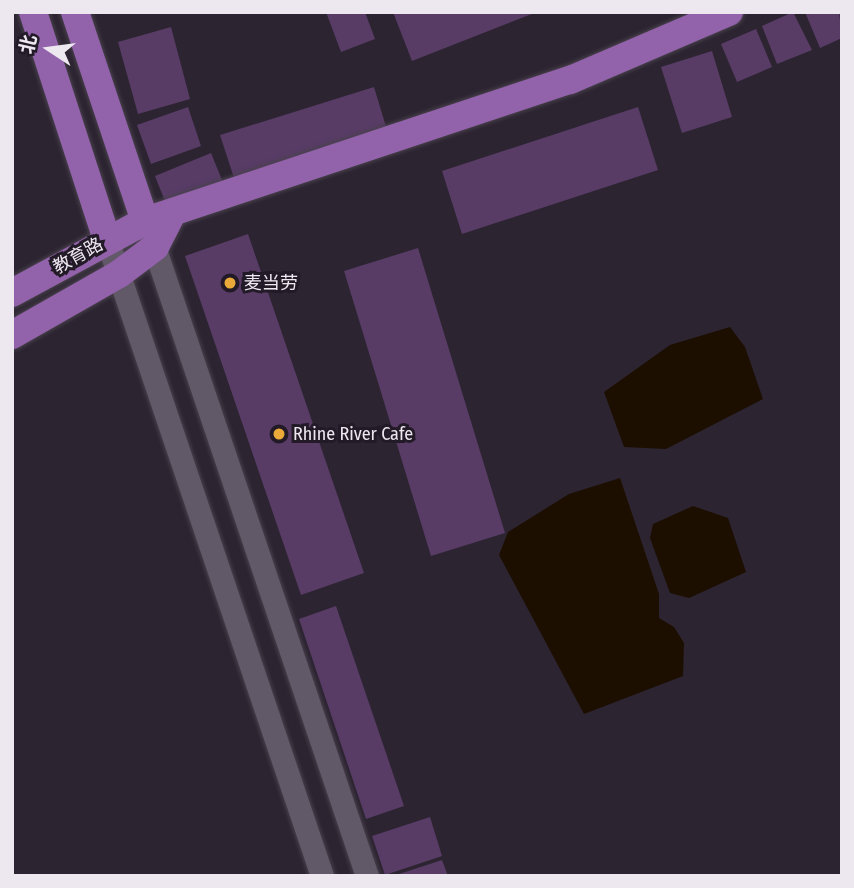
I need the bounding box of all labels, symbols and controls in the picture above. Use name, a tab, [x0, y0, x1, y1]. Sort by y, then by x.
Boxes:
north arrow	[14, 14, 84, 84]
text: 北	[15, 32, 41, 56]
street label: 教育路	[49, 233, 107, 279]
place label: 麦当劳	[244, 272, 298, 294]
marker: 麦当劳	[222, 275, 238, 291]
place label: Rhine River Cafe	[293, 423, 413, 445]
marker: Rhine River Cafe	[271, 426, 287, 442]

